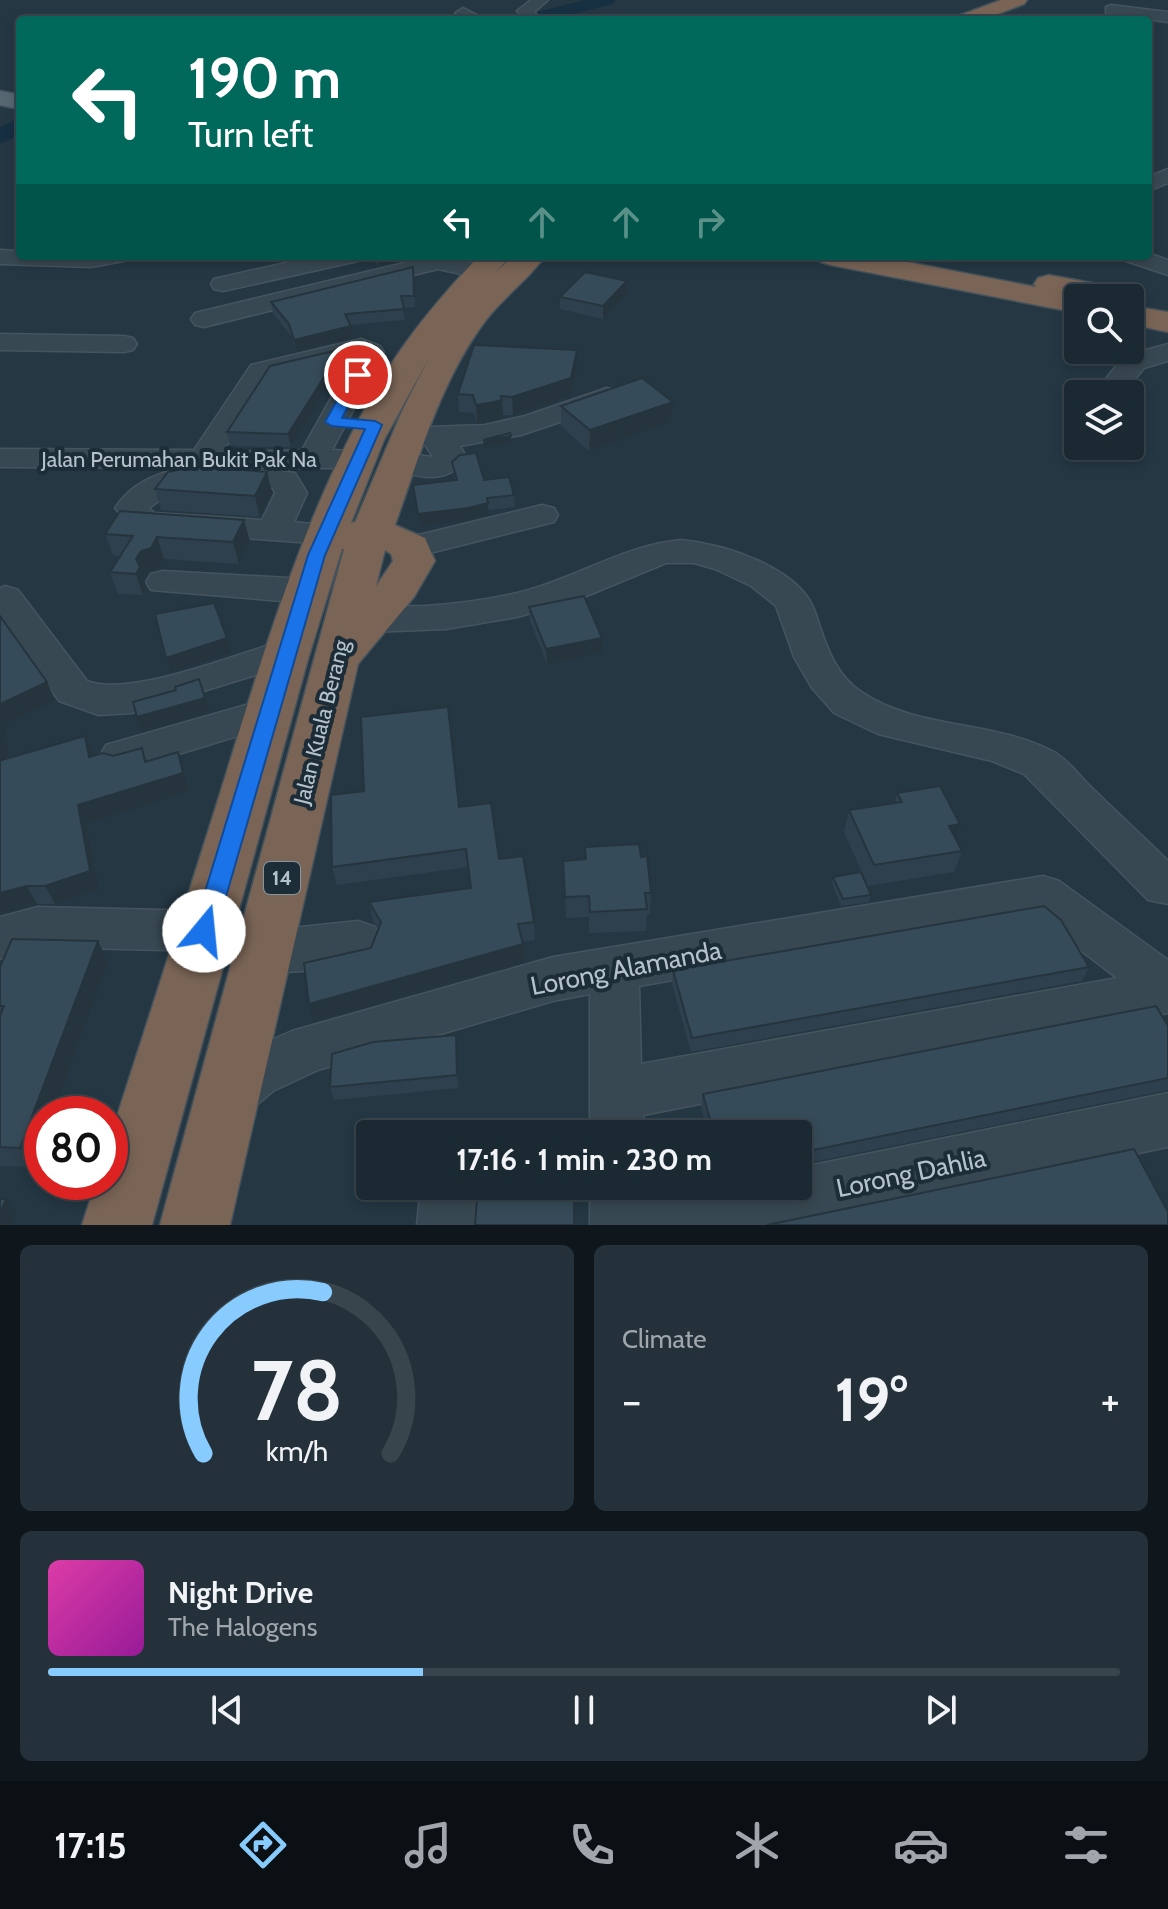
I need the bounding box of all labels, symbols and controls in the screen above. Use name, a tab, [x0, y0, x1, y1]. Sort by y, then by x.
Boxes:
text: 190 m	[188, 44, 341, 112]
icon: left	[56, 48, 160, 152]
text: Turn left	[188, 112, 313, 156]
icon: left	[436, 200, 480, 244]
icon: ahead	[520, 200, 564, 244]
icon: ahead	[604, 200, 648, 244]
icon: right	[688, 200, 732, 244]
map controls	[1064, 284, 1144, 460]
button: search	[1064, 284, 1144, 364]
pin	[324, 341, 392, 409]
icon: arrive	[336, 353, 380, 397]
button: layers	[1064, 380, 1144, 460]
street label: Jalan Perumahan Bukit Pak Na	[40, 446, 317, 473]
street label: Jalan Kuala Berang	[288, 636, 355, 808]
road number: 14	[264, 862, 300, 894]
position arrow	[162, 889, 246, 973]
street label: Lorong Alamanda	[528, 934, 725, 1002]
speed limit sign: 80	[24, 1096, 128, 1200]
text: 17:16 · 1 min · 230 m	[456, 1141, 712, 1178]
street label: Lorong Dahlia	[833, 1141, 989, 1204]
text: Climate	[622, 1323, 707, 1355]
text: 78	[251, 1340, 343, 1441]
text: 19°	[834, 1363, 908, 1436]
text: −	[622, 1374, 641, 1427]
text: +	[1101, 1374, 1120, 1427]
text: km/h	[266, 1433, 328, 1468]
text: Night Drive	[168, 1574, 313, 1611]
text: The Halogens	[168, 1611, 317, 1643]
icon: previous	[205, 1688, 249, 1732]
icon: pause	[562, 1688, 606, 1732]
icon: next	[919, 1688, 963, 1732]
icon: directions	[235, 1817, 291, 1873]
icon: music	[400, 1817, 456, 1873]
icon: phone	[564, 1817, 620, 1873]
icon: climate	[729, 1817, 785, 1873]
icon: car	[893, 1817, 949, 1873]
icon: filters	[1058, 1817, 1114, 1873]
text: 17:15	[54, 1823, 127, 1867]

